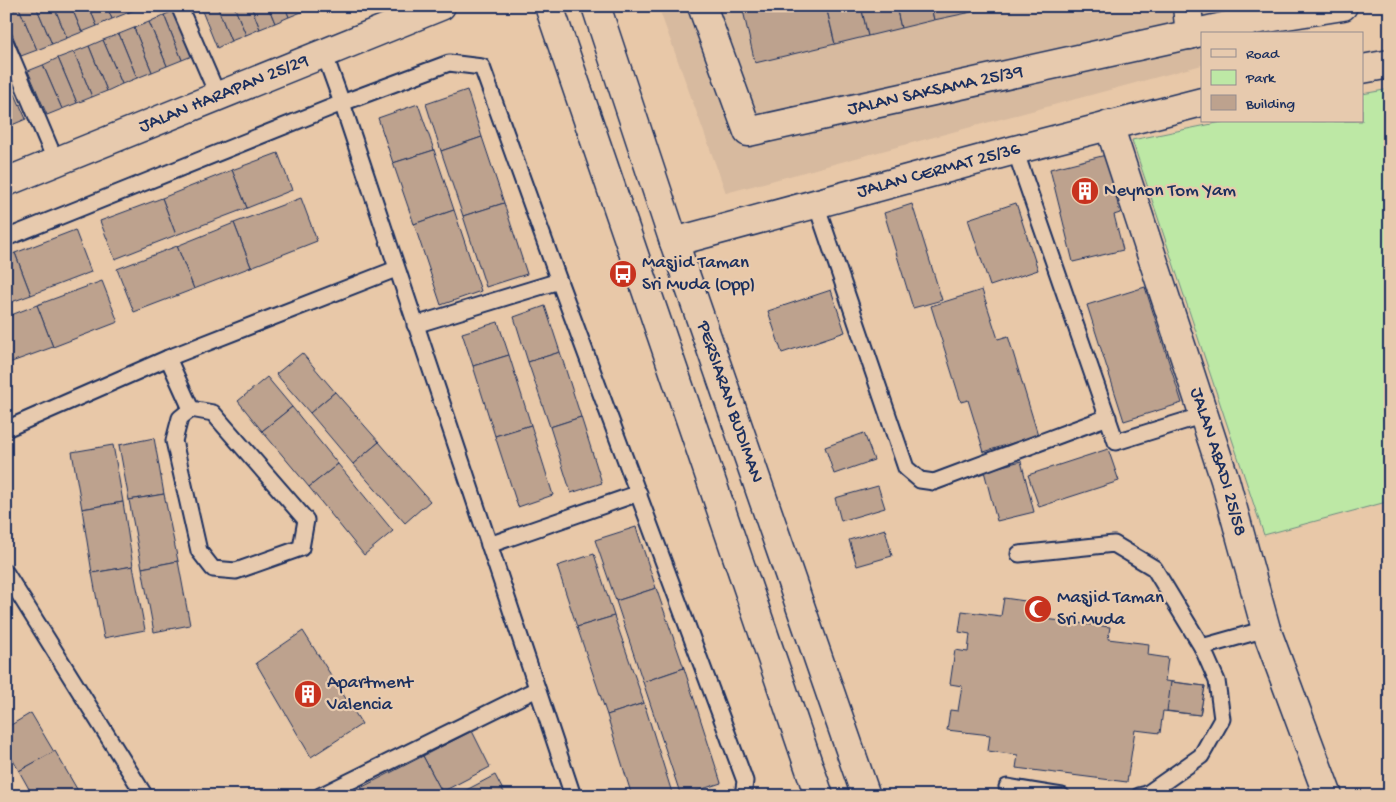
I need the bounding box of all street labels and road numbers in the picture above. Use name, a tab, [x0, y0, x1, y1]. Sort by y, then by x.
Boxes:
street label: JALAN HARAPAN 25/29	[136, 49, 313, 138]
street label: JALAN SAKSAMA 25/39	[845, 60, 1026, 121]
street label: JALAN CERMAT 25/36	[854, 138, 1023, 204]
street label: PERSIARAN BUDIMAN	[691, 317, 768, 486]
street label: JALAN ABADI 25/58	[1184, 385, 1251, 539]

